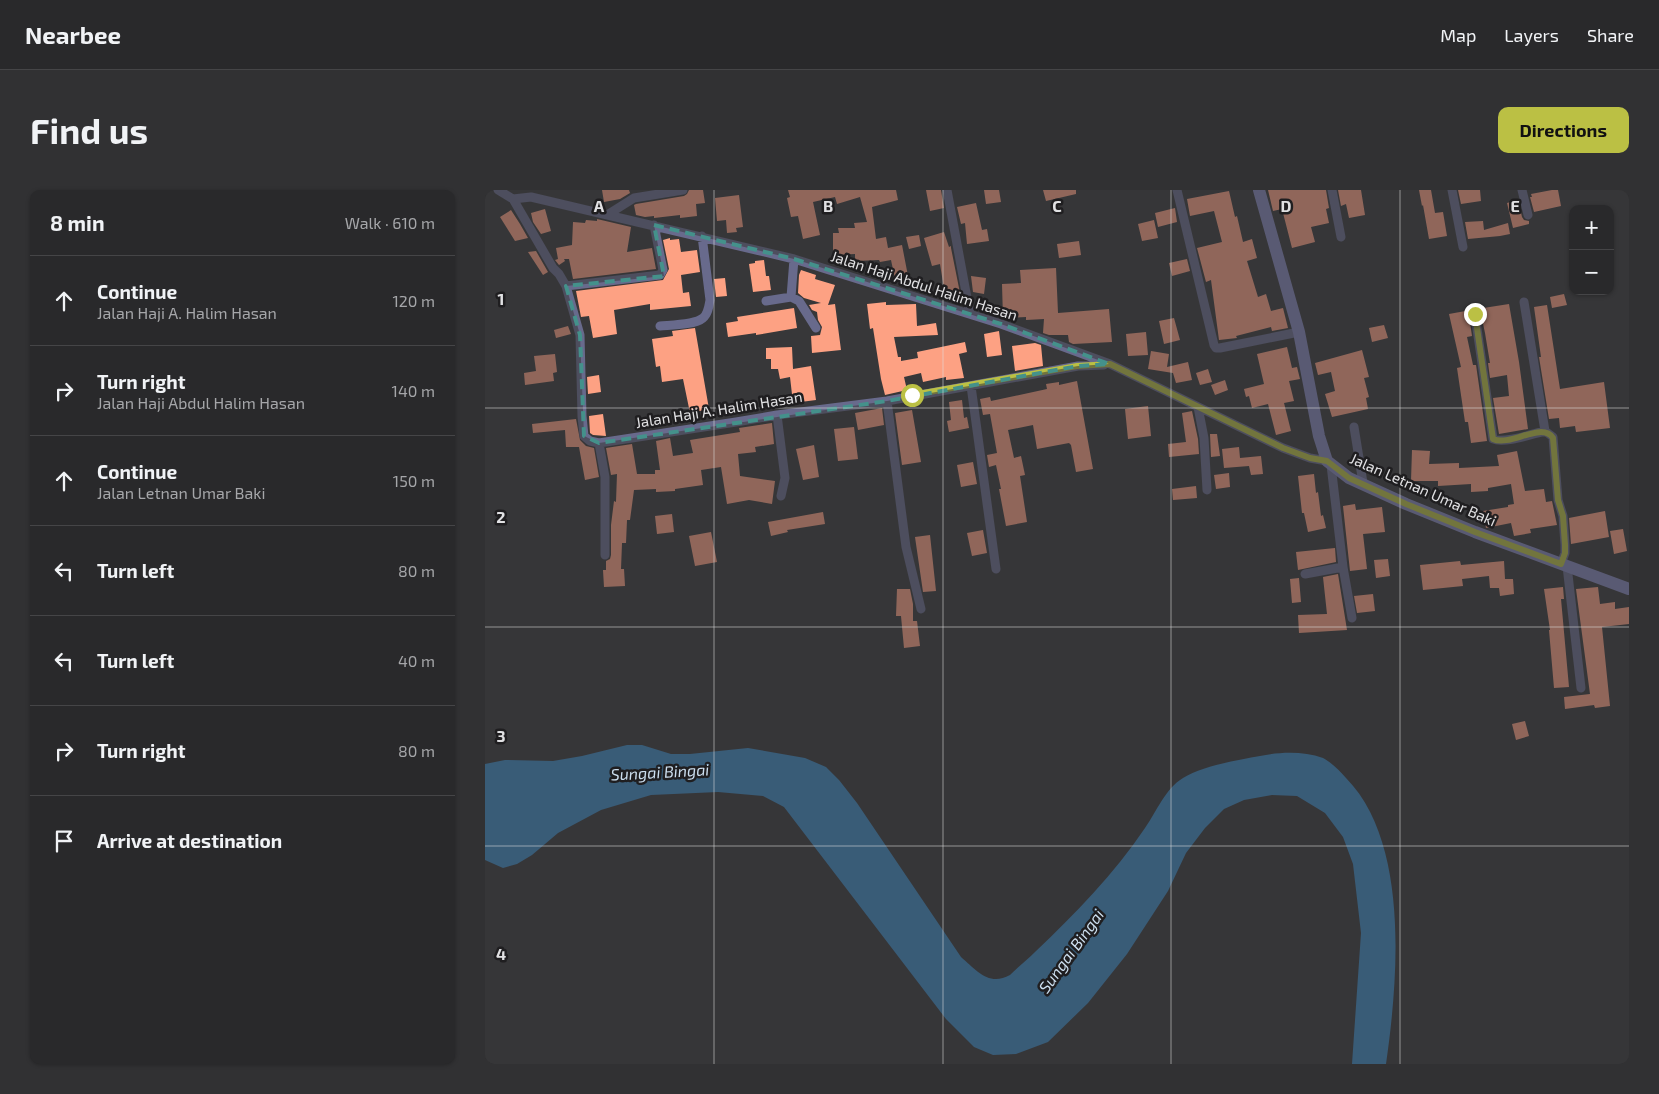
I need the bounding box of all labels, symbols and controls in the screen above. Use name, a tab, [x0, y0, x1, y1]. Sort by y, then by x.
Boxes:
text: Nearbee	[25, 20, 121, 49]
text: Map	[1440, 24, 1476, 46]
text: Layers	[1504, 24, 1559, 46]
text: Share	[1587, 24, 1634, 46]
button: Directions	[1498, 107, 1629, 153]
text: Find us	[30, 109, 148, 151]
text: A	[594, 196, 605, 215]
text: B	[823, 196, 833, 215]
text: C	[1052, 196, 1062, 215]
text: D	[1281, 196, 1292, 215]
text: E	[1510, 196, 1520, 215]
map controls	[1569, 205, 1614, 295]
button: +	[1569, 205, 1614, 250]
text: 8 min	[50, 210, 105, 235]
text: Walk · 610 m	[345, 213, 435, 232]
street label: Jalan Haji Abdul Halim Hasan	[828, 246, 1020, 325]
button: −	[1569, 250, 1614, 295]
text: Continue	[97, 280, 177, 303]
icon: ahead	[50, 287, 78, 315]
text: 1	[498, 289, 504, 308]
text: 120 m	[392, 291, 435, 310]
text: Jalan Haji A. Halim Hasan	[97, 303, 277, 322]
route end	[1464, 303, 1487, 326]
text: Turn right	[97, 370, 185, 393]
icon: right	[50, 377, 78, 405]
text: 140 m	[392, 381, 435, 400]
route start	[901, 384, 924, 407]
street label: Jalan Haji A. Halim Hasan	[634, 387, 804, 432]
text: Jalan Haji Abdul Halim Hasan	[97, 393, 305, 412]
street label: Jalan Letnan Umar Baki	[1348, 449, 1499, 529]
text: Continue	[97, 460, 177, 483]
icon: ahead	[50, 467, 78, 495]
text: 150 m	[393, 471, 435, 490]
text: Jalan Letnan Umar Baki	[97, 483, 265, 502]
text: 2	[496, 507, 506, 526]
icon: left	[50, 557, 78, 585]
text: Turn left	[97, 559, 174, 582]
text: 80 m	[398, 561, 435, 580]
icon: left	[50, 647, 78, 675]
text: Turn left	[97, 649, 174, 672]
text: 40 m	[398, 651, 435, 670]
text: 3	[496, 726, 506, 745]
icon: right	[50, 737, 78, 765]
text: Turn right	[97, 739, 185, 762]
text: 80 m	[398, 741, 435, 760]
water label: Sungai Bingai	[610, 759, 710, 784]
icon: arrive	[50, 827, 78, 855]
text: Arrive at destination	[97, 829, 282, 852]
water label: Sungai Bingai	[1034, 905, 1107, 996]
text: 4	[496, 944, 506, 963]

